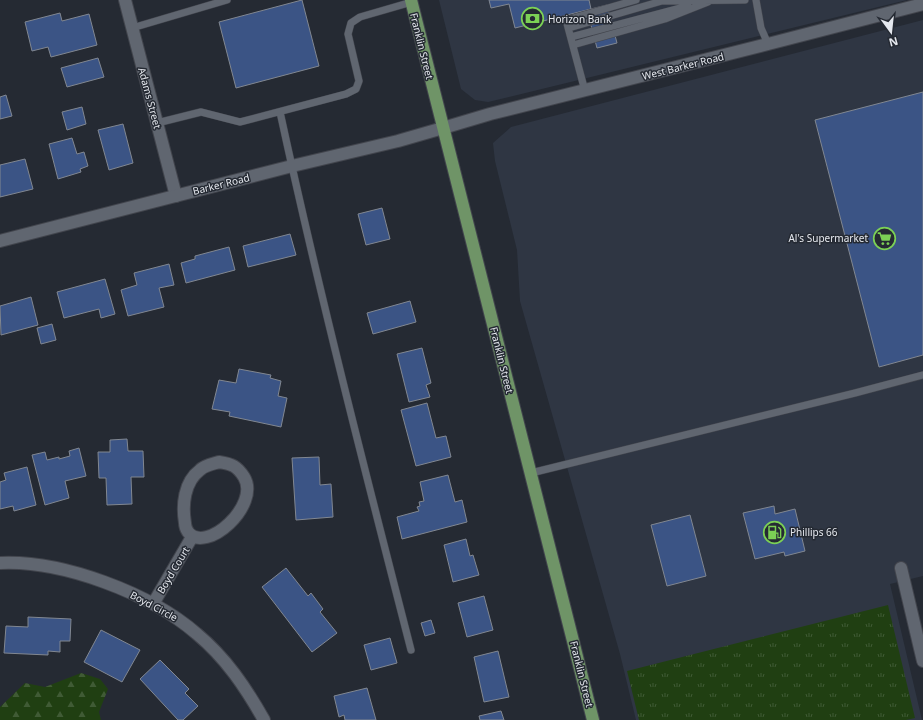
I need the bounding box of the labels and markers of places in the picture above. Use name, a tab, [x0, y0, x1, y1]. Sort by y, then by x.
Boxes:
bank icon: Horizon Bank	[519, 6, 545, 32]
place label: Horizon Bank	[548, 12, 612, 26]
supermarket icon: Al's Supermarket	[871, 225, 897, 251]
place label: Al's Supermarket	[788, 231, 868, 245]
fuel station icon: Phillips 66	[761, 519, 787, 545]
place label: Phillips 66	[790, 525, 838, 539]

